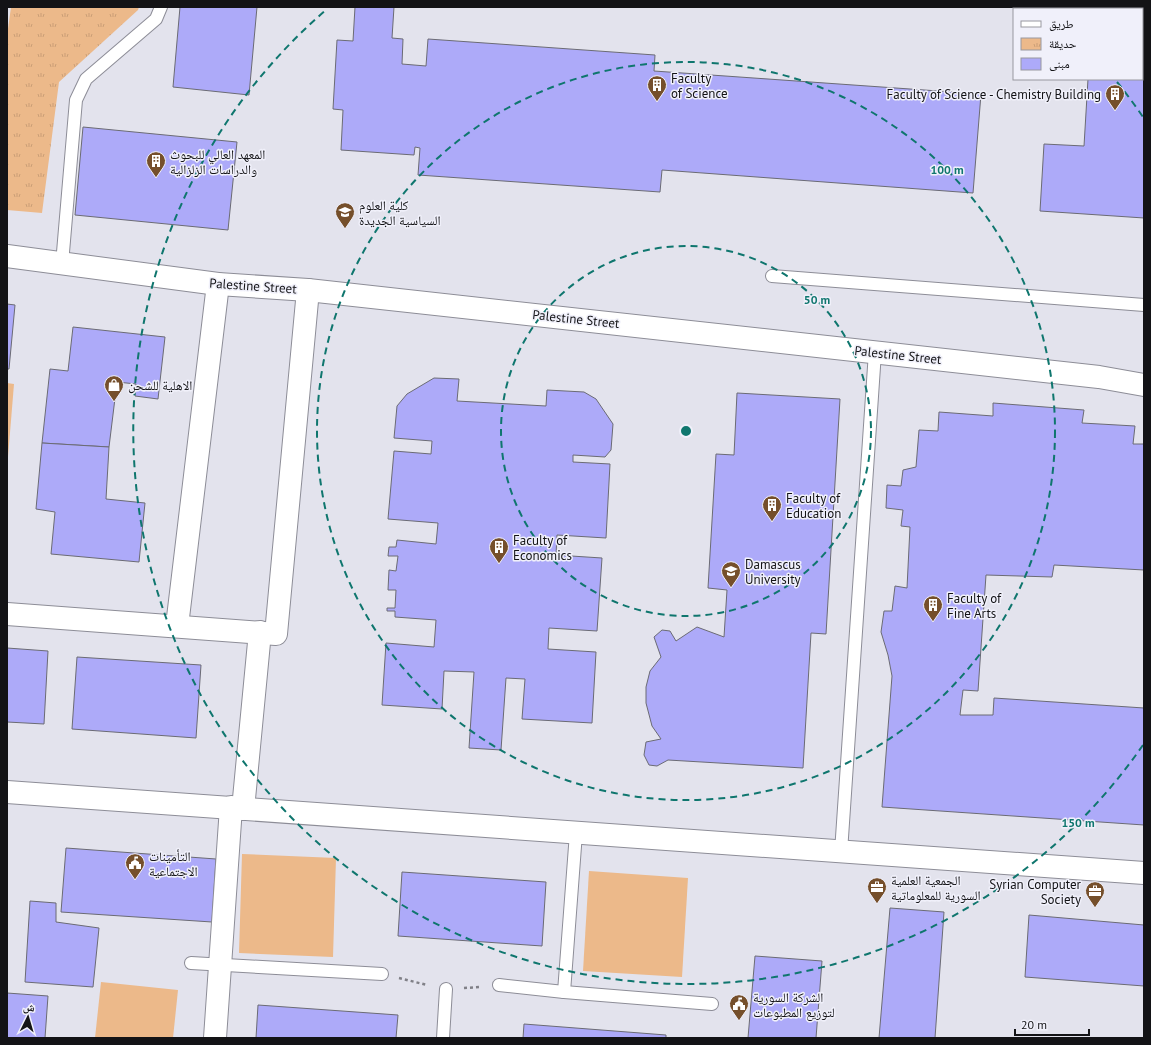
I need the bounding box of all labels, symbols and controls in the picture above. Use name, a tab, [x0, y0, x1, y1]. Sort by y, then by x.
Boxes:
legend	[1013, 8, 1143, 80]
text: طريق	[1049, 16, 1074, 31]
text: حديقة	[1049, 36, 1077, 51]
text: مبنى	[1049, 56, 1070, 71]
place label: Faculty of Science	[671, 70, 728, 102]
building icon: Faculty of Science	[646, 74, 668, 102]
building icon: Faculty of Science - Chemistry Building	[1104, 83, 1126, 111]
place label: Faculty of Science - Chemistry Building	[887, 86, 1101, 103]
place label: المعهد العالي للبحوث والدراسات الزلزالية	[170, 146, 265, 178]
building icon: المعهد العالي للبحوث والدراسات الزلزالية	[145, 150, 167, 178]
text: 100 m	[930, 162, 964, 177]
place label: كلية العلوم السياسية الجديدة	[359, 197, 441, 229]
school or university icon: كلية العلوم السياسية الجديدة	[334, 201, 356, 229]
street label: Palestine Street	[209, 274, 298, 298]
text: 50 m	[804, 292, 830, 307]
street label: Palestine Street	[532, 306, 621, 332]
street label: Palestine Street	[854, 342, 943, 368]
shop icon: الاهلية للشحن	[103, 374, 125, 402]
place label: الاهلية للشحن	[128, 377, 192, 394]
centre of rings	[679, 424, 693, 438]
place label: Faculty of Education	[786, 490, 841, 522]
building icon: Faculty of Education	[761, 494, 783, 522]
place label: Faculty of Economics	[513, 532, 572, 564]
building icon: Faculty of Economics	[488, 536, 510, 564]
place label: Damascus University	[745, 556, 801, 588]
school or university icon: Damascus University	[720, 560, 742, 588]
place label: Faculty of Fine Arts	[947, 590, 1002, 622]
building icon: Faculty of Fine Arts	[922, 594, 944, 622]
text: 150 m	[1061, 815, 1095, 830]
place label: التأمينات الاجتماعية	[149, 848, 198, 880]
public building icon: التأمينات الاجتماعية	[124, 852, 146, 880]
place label: الجمعية العلمية السورية للمعلوماتية	[891, 872, 981, 904]
office icon: الجمعية العلمية السورية للمعلوماتية	[866, 876, 888, 904]
place label: Syrian Computer Society	[989, 876, 1082, 908]
office icon: Syrian Computer Society	[1084, 880, 1106, 908]
place label: الشركة السورية لتوزيع المطبوعات	[753, 989, 835, 1022]
public building icon: الشركة السورية لتوزيع المطبوعات	[728, 993, 750, 1021]
north arrow	[8, 997, 48, 1037]
text: ش	[22, 1000, 36, 1016]
scale bar	[1015, 1011, 1089, 1037]
text: 20 m	[1021, 1017, 1047, 1032]

